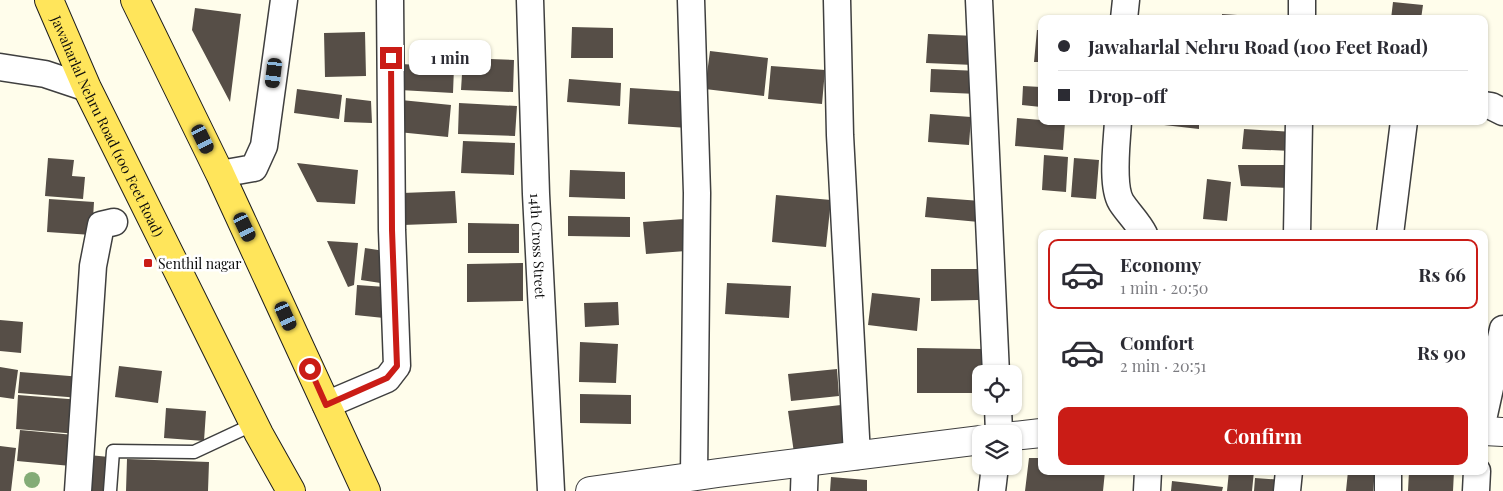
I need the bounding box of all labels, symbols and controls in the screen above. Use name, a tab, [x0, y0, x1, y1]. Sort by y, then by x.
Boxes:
street label: Jawaharlal Nehru Road (100 Feet Road)	[47, 11, 169, 240]
text: Jawaharlal Nehru Road (100 Feet Road)	[1088, 33, 1428, 59]
callout: 1 min	[408, 40, 491, 76]
route end	[380, 47, 402, 69]
text: 1 min	[430, 47, 470, 68]
car	[264, 57, 283, 89]
text: Drop-off	[1088, 82, 1166, 108]
car	[189, 122, 216, 156]
street label: 14th Cross Street	[526, 193, 551, 300]
car	[231, 210, 258, 244]
text: Economy	[1120, 251, 1201, 277]
icon: car	[1060, 252, 1105, 297]
place label: Senthil nagar	[158, 254, 242, 273]
marker: Senthil nagar	[142, 257, 154, 269]
text: Rs 66	[1418, 261, 1466, 287]
text: 1 min · 20:50	[1120, 277, 1208, 298]
car	[273, 299, 298, 333]
text: Comfort	[1120, 329, 1194, 355]
icon: car	[1060, 330, 1105, 375]
text: Rs 90	[1417, 339, 1466, 365]
text: 2 min · 20:51	[1120, 355, 1206, 376]
route start	[299, 358, 321, 380]
map controls	[972, 365, 1022, 475]
button: locate	[972, 365, 1022, 415]
button: Confirm	[1058, 407, 1468, 465]
button: layers	[972, 425, 1022, 475]

